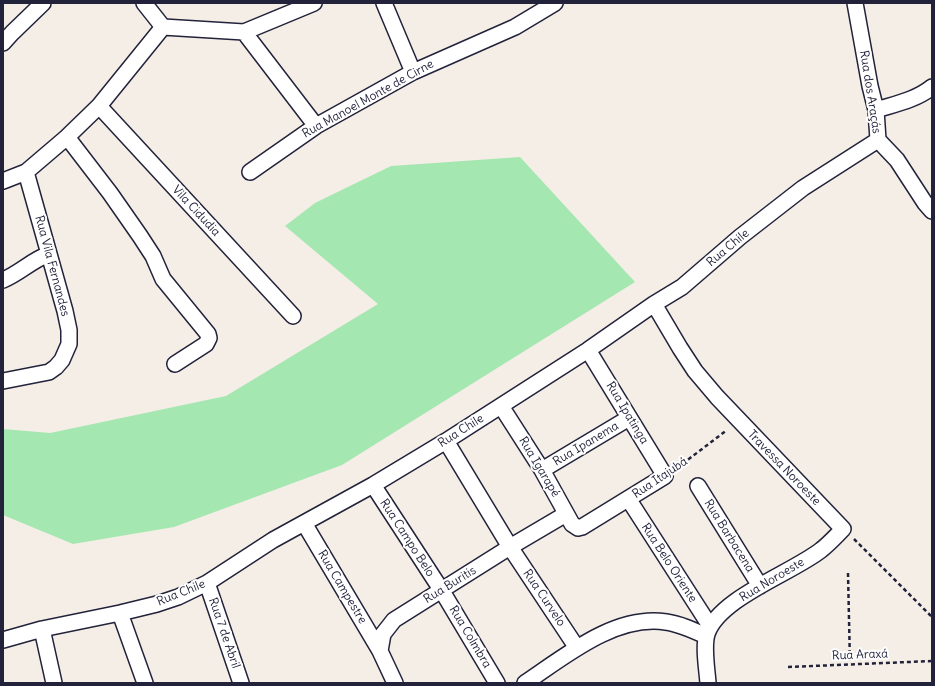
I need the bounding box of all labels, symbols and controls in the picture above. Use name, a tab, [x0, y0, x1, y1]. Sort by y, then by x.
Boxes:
street label: Rua dos Araçás	[856, 49, 884, 135]
street label: Rua Manoel Monte de Cirne	[300, 57, 436, 141]
street label: Vila Cidudia	[169, 183, 223, 239]
street label: Rua Vila Fernandes	[32, 214, 72, 318]
street label: Rua Chile	[704, 226, 752, 270]
street label: Rua Ipatinga	[603, 379, 651, 447]
street label: Rua Chile	[436, 411, 486, 451]
street label: Rua Ipanema	[551, 419, 621, 469]
street label: Travessa Noroeste	[745, 427, 823, 509]
street label: Rua Igarapé	[515, 434, 563, 500]
street label: Rua Itajubá	[630, 454, 690, 502]
street label: Rua Campo Belo	[377, 497, 437, 579]
street label: Rua Barbacena	[701, 497, 757, 575]
street label: Rua Belo Oriente	[638, 521, 700, 605]
street label: Rua Campestre	[314, 548, 370, 626]
street label: Rua Noroeste	[737, 555, 807, 605]
street label: Rua Buritis	[421, 563, 479, 607]
street label: Rua Curvelo	[520, 567, 568, 629]
street label: Rua Chile	[155, 577, 207, 609]
street label: Rua 7 de Abril	[205, 596, 243, 670]
street label: Rua Colmbra	[446, 603, 494, 671]
street label: Rua Araxá	[832, 647, 888, 663]

